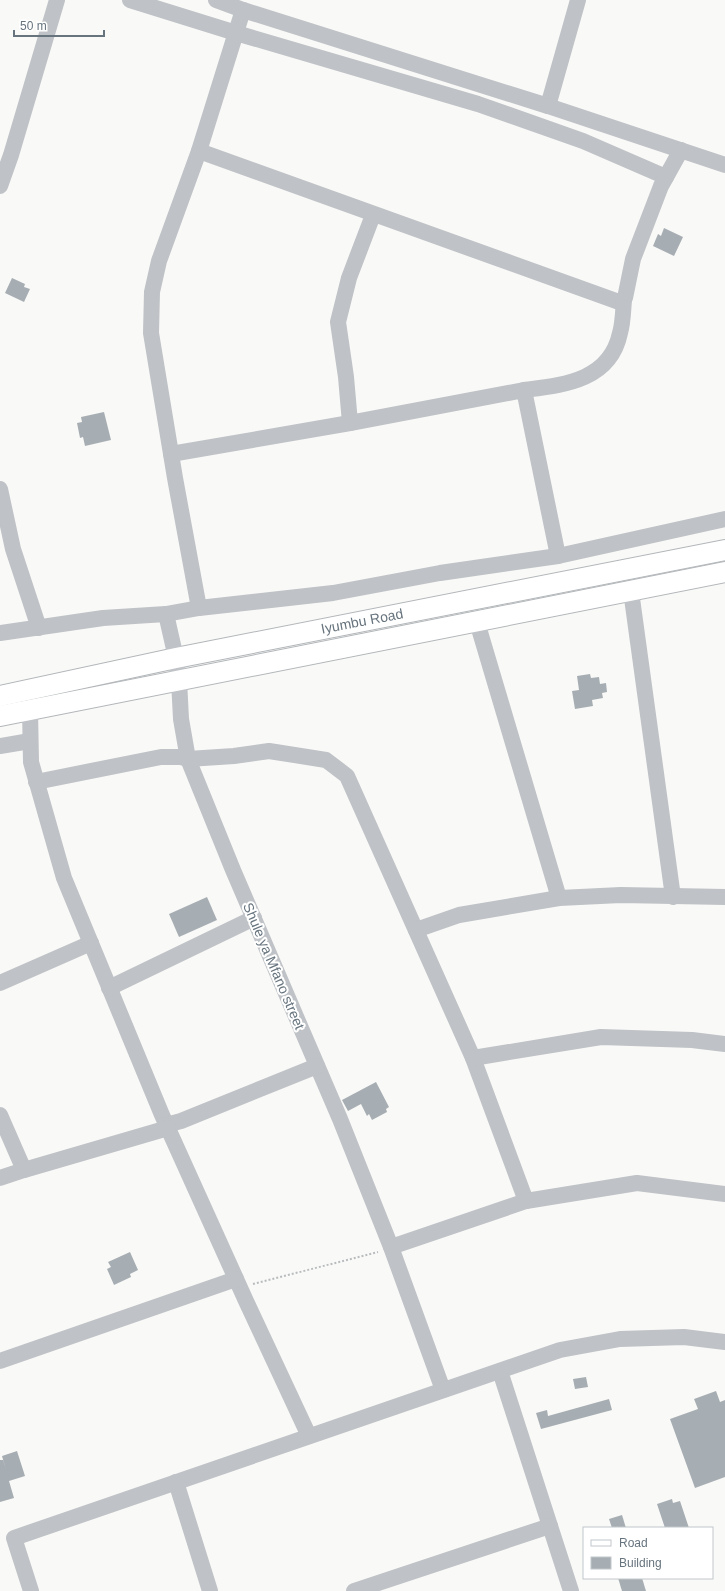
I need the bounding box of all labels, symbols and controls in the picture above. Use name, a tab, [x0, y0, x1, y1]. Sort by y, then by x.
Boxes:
scale bar	[14, 12, 104, 38]
text: 50 m	[20, 19, 47, 33]
street label: Iyumbu Road	[320, 605, 404, 637]
street label: Shule ya Mfano street	[240, 900, 308, 1032]
legend	[583, 1527, 713, 1579]
text: Road	[619, 1536, 648, 1550]
text: Building	[619, 1556, 662, 1570]

